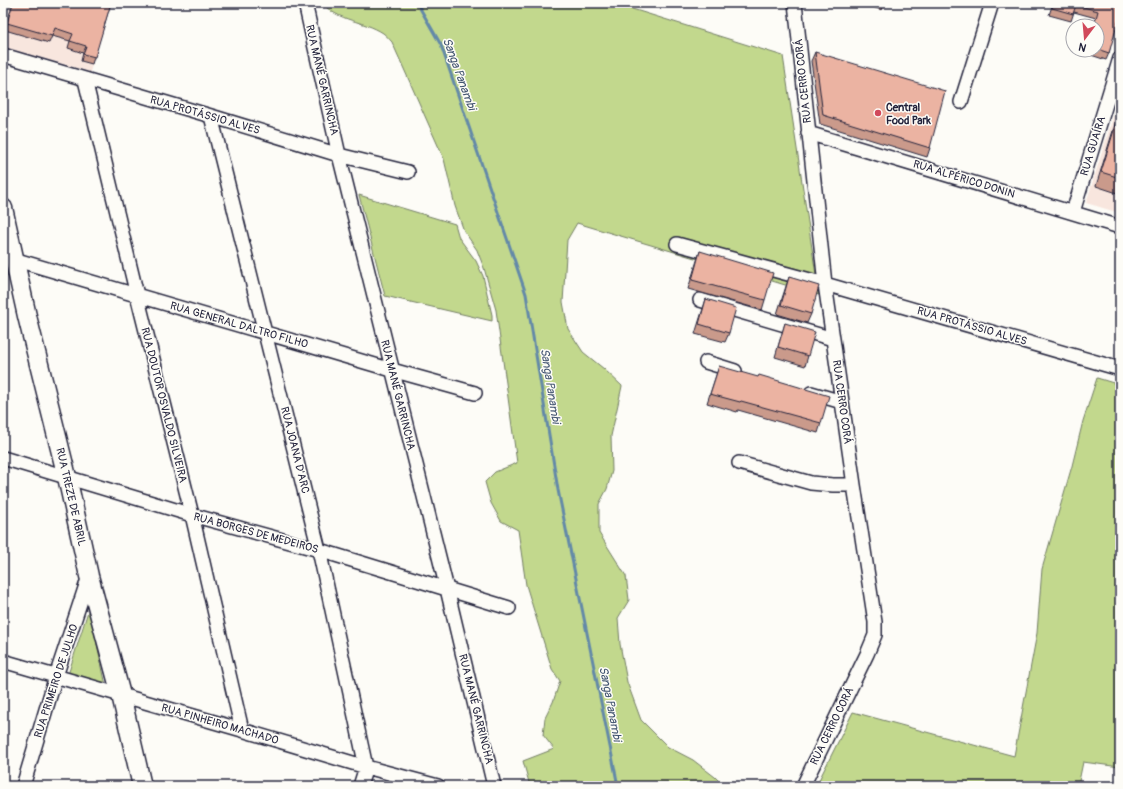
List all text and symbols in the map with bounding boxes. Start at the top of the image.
north arrow [1065,18,1105,58]
street label: RUA MANÉ GARRINCHA [303,24,341,136]
water label: Sanga Panambi [439,36,480,114]
street label: RUA CERRO CORÁ [792,38,814,124]
text: N [1076,40,1088,54]
street label: RUA PROTÁSSIO ALVES [149,93,261,137]
place label: Central Food Park [886,101,931,127]
marker: Central Food Park [873,108,883,118]
street label: RUA GUAÍRA [1078,115,1108,177]
street label: RUA ALPÉRICO DONIN [912,157,1016,201]
street label: RUA GENERAL DALTRO FILHO [169,299,309,351]
street label: RUA PROTÁSSIO ALVES [916,304,1028,348]
street label: RUA DOUTOR OSVALDO SILVEIRA [138,326,190,484]
street label: RUA MANÉ GARRINCHA [378,339,418,451]
water label: Sanga Panambi [537,347,564,426]
street label: RUA CERRO CORÁ [830,359,854,445]
street label: RUA JOANA D'ARC [278,405,312,495]
street label: RUA TREZE DE ABRIL [53,446,89,548]
street label: RUA BORGES DE MEDEIROS [192,510,320,556]
street label: RUA PRIMEIRO DE JULHO [31,622,81,740]
street label: RUA MANÉ GARRINCHA [456,653,496,765]
water label: Sanga Panambi [595,665,625,744]
street label: RUA CERRO CORÁ [808,685,856,767]
street label: RUA PINHEIRO MACHADO [160,701,280,747]

